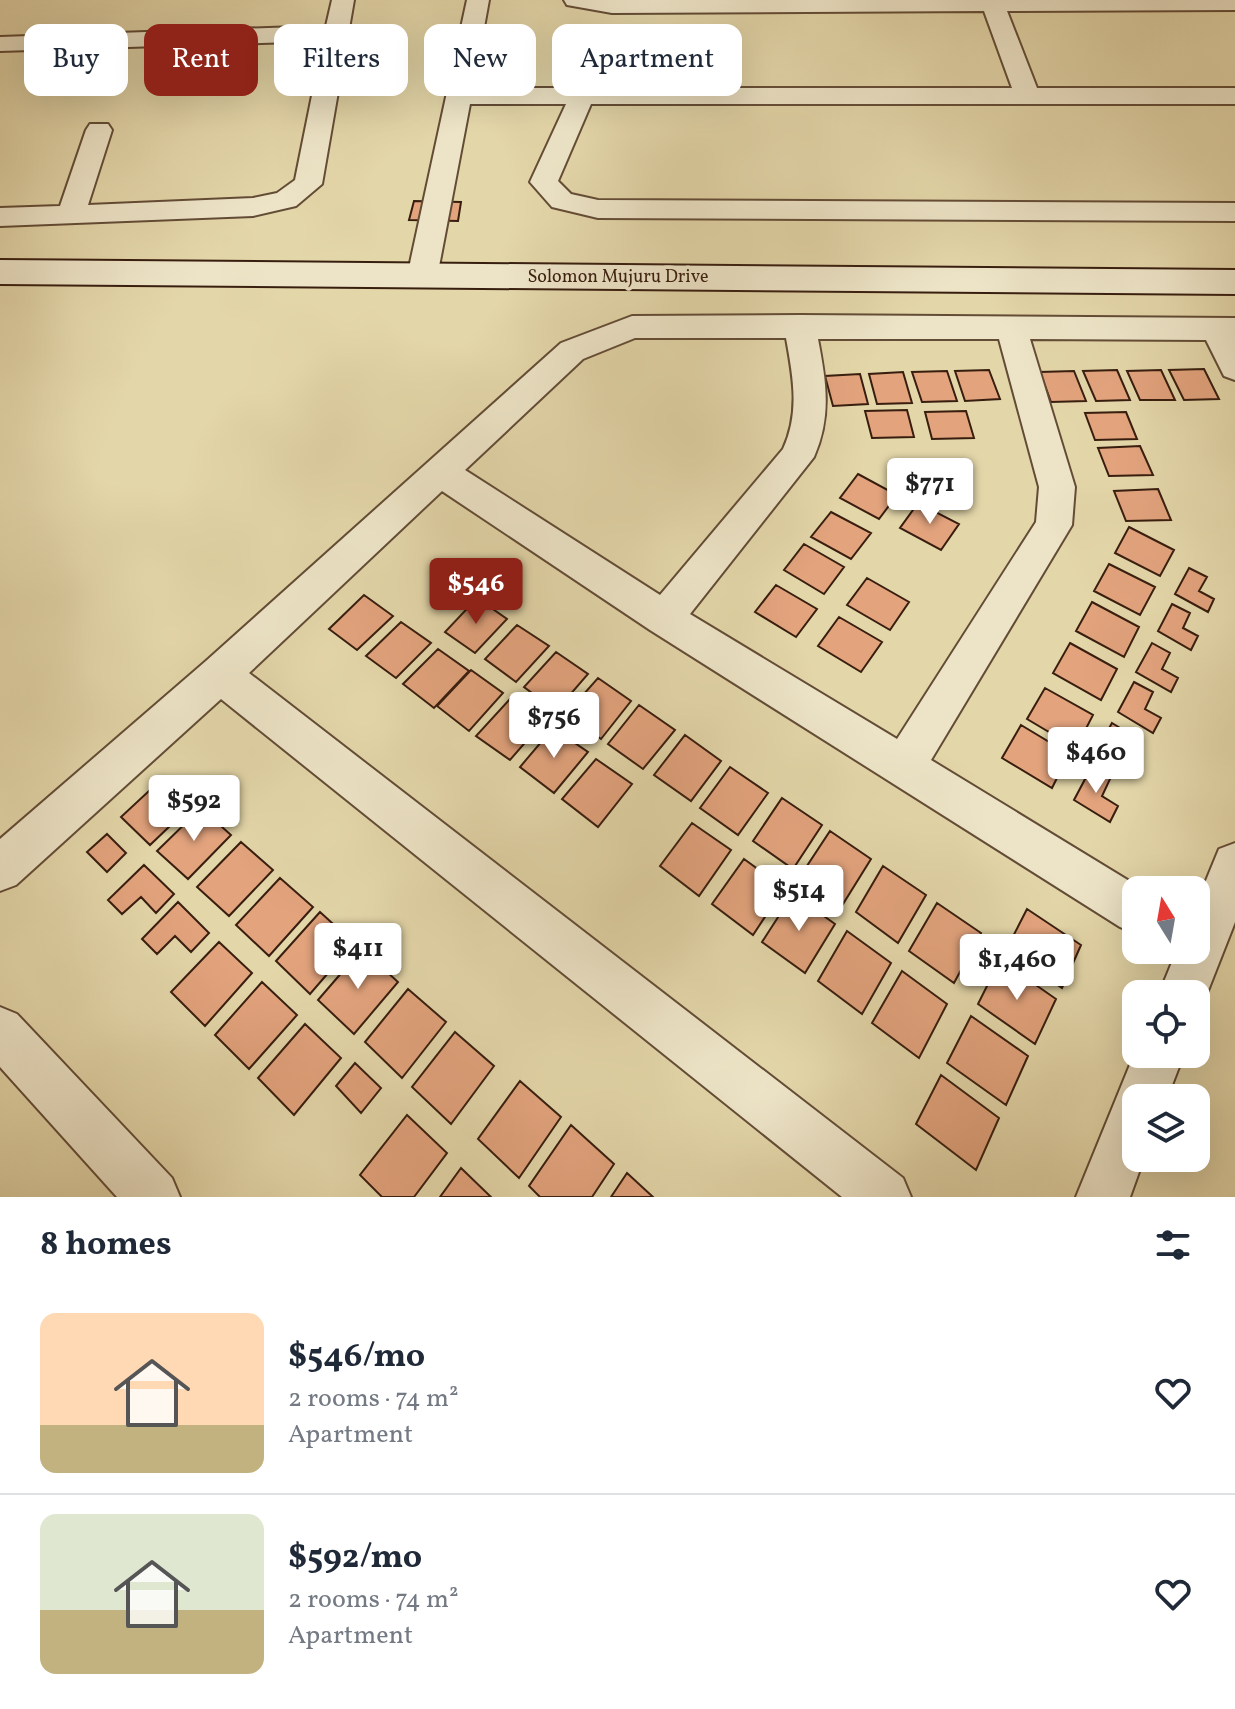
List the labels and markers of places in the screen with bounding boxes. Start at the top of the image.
pin: $771 [883,458,977,526]
pin: $546 [429,558,523,626]
pin: $756 [507,692,601,760]
pin: $460 [1049,727,1143,795]
pin: $592 [147,775,241,843]
pin: $514 [752,865,846,933]
pin: $411 [311,923,405,991]
pin: $1,460 [952,934,1082,1002]

